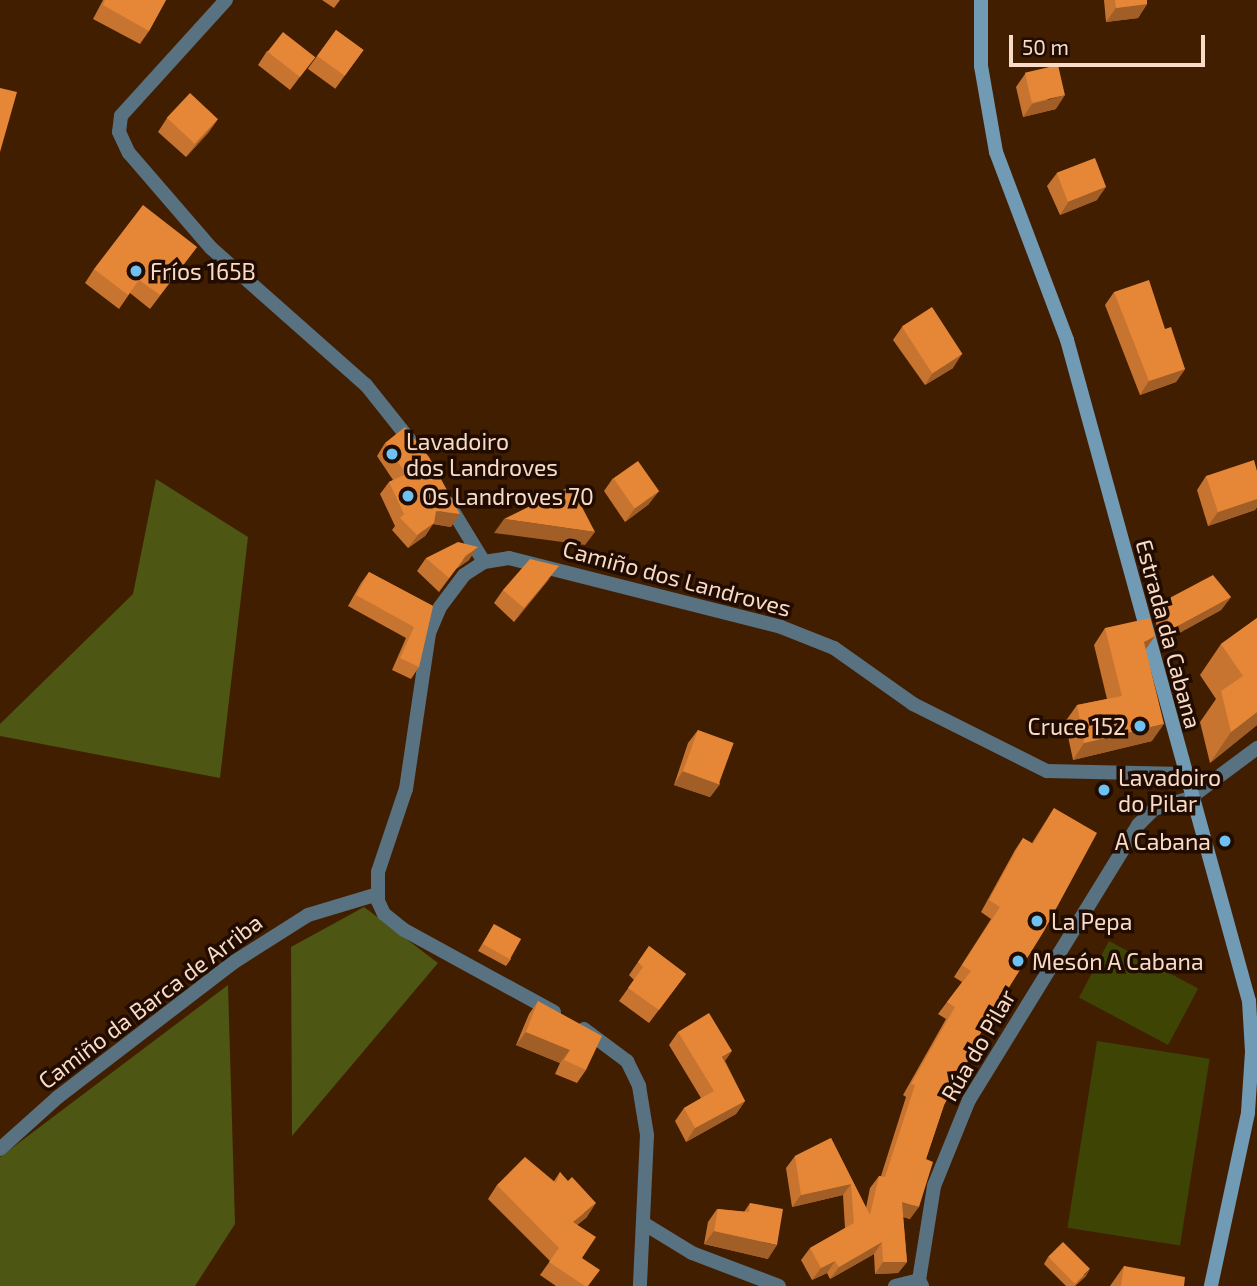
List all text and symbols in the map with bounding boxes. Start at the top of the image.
scale bar [1012,21,1208,65]
text: 50 m [1022,34,1069,59]
place label: Fríos 165B [150,257,256,285]
marker: Fríos 165B [128,263,144,279]
place label: Lavadoiro dos Landroves [406,427,558,481]
marker: Lavadoiro dos Landroves [384,446,400,462]
place label: Os Landroves 70 [422,482,594,510]
marker: Os Landroves 70 [400,488,416,504]
street label: Camiño dos Landroves [560,534,794,622]
street label: Estrada da Cabana [1130,536,1208,732]
place label: Cruce 152 [1028,712,1126,740]
marker: Cruce 152 [1132,718,1148,734]
place label: Lavadoiro do Pilar [1118,763,1221,817]
marker: Lavadoiro do Pilar [1096,782,1112,798]
place label: A Cabana [1114,827,1211,855]
marker: A Cabana [1217,833,1233,849]
place label: La Pepa [1051,907,1132,935]
street label: Camiño da Barca de Arriba [32,908,268,1094]
marker: La Pepa [1029,913,1045,929]
place label: Mesón A Cabana [1032,947,1205,975]
marker: Mesón A Cabana [1010,953,1026,969]
street label: Rúa do Pilar [935,984,1021,1106]

